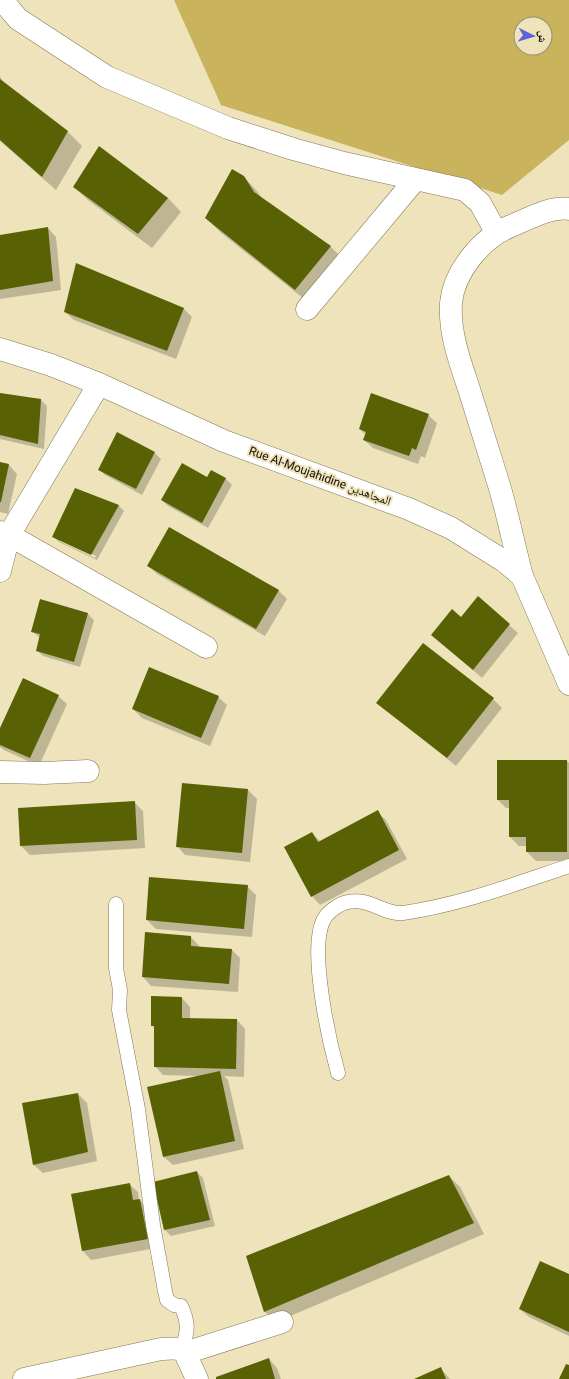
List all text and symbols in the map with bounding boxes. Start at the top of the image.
north arrow [513,16,553,56]
text: ش [534,30,549,44]
street label: Rue Al-Moujahidine المجاهدين [247,444,393,509]

